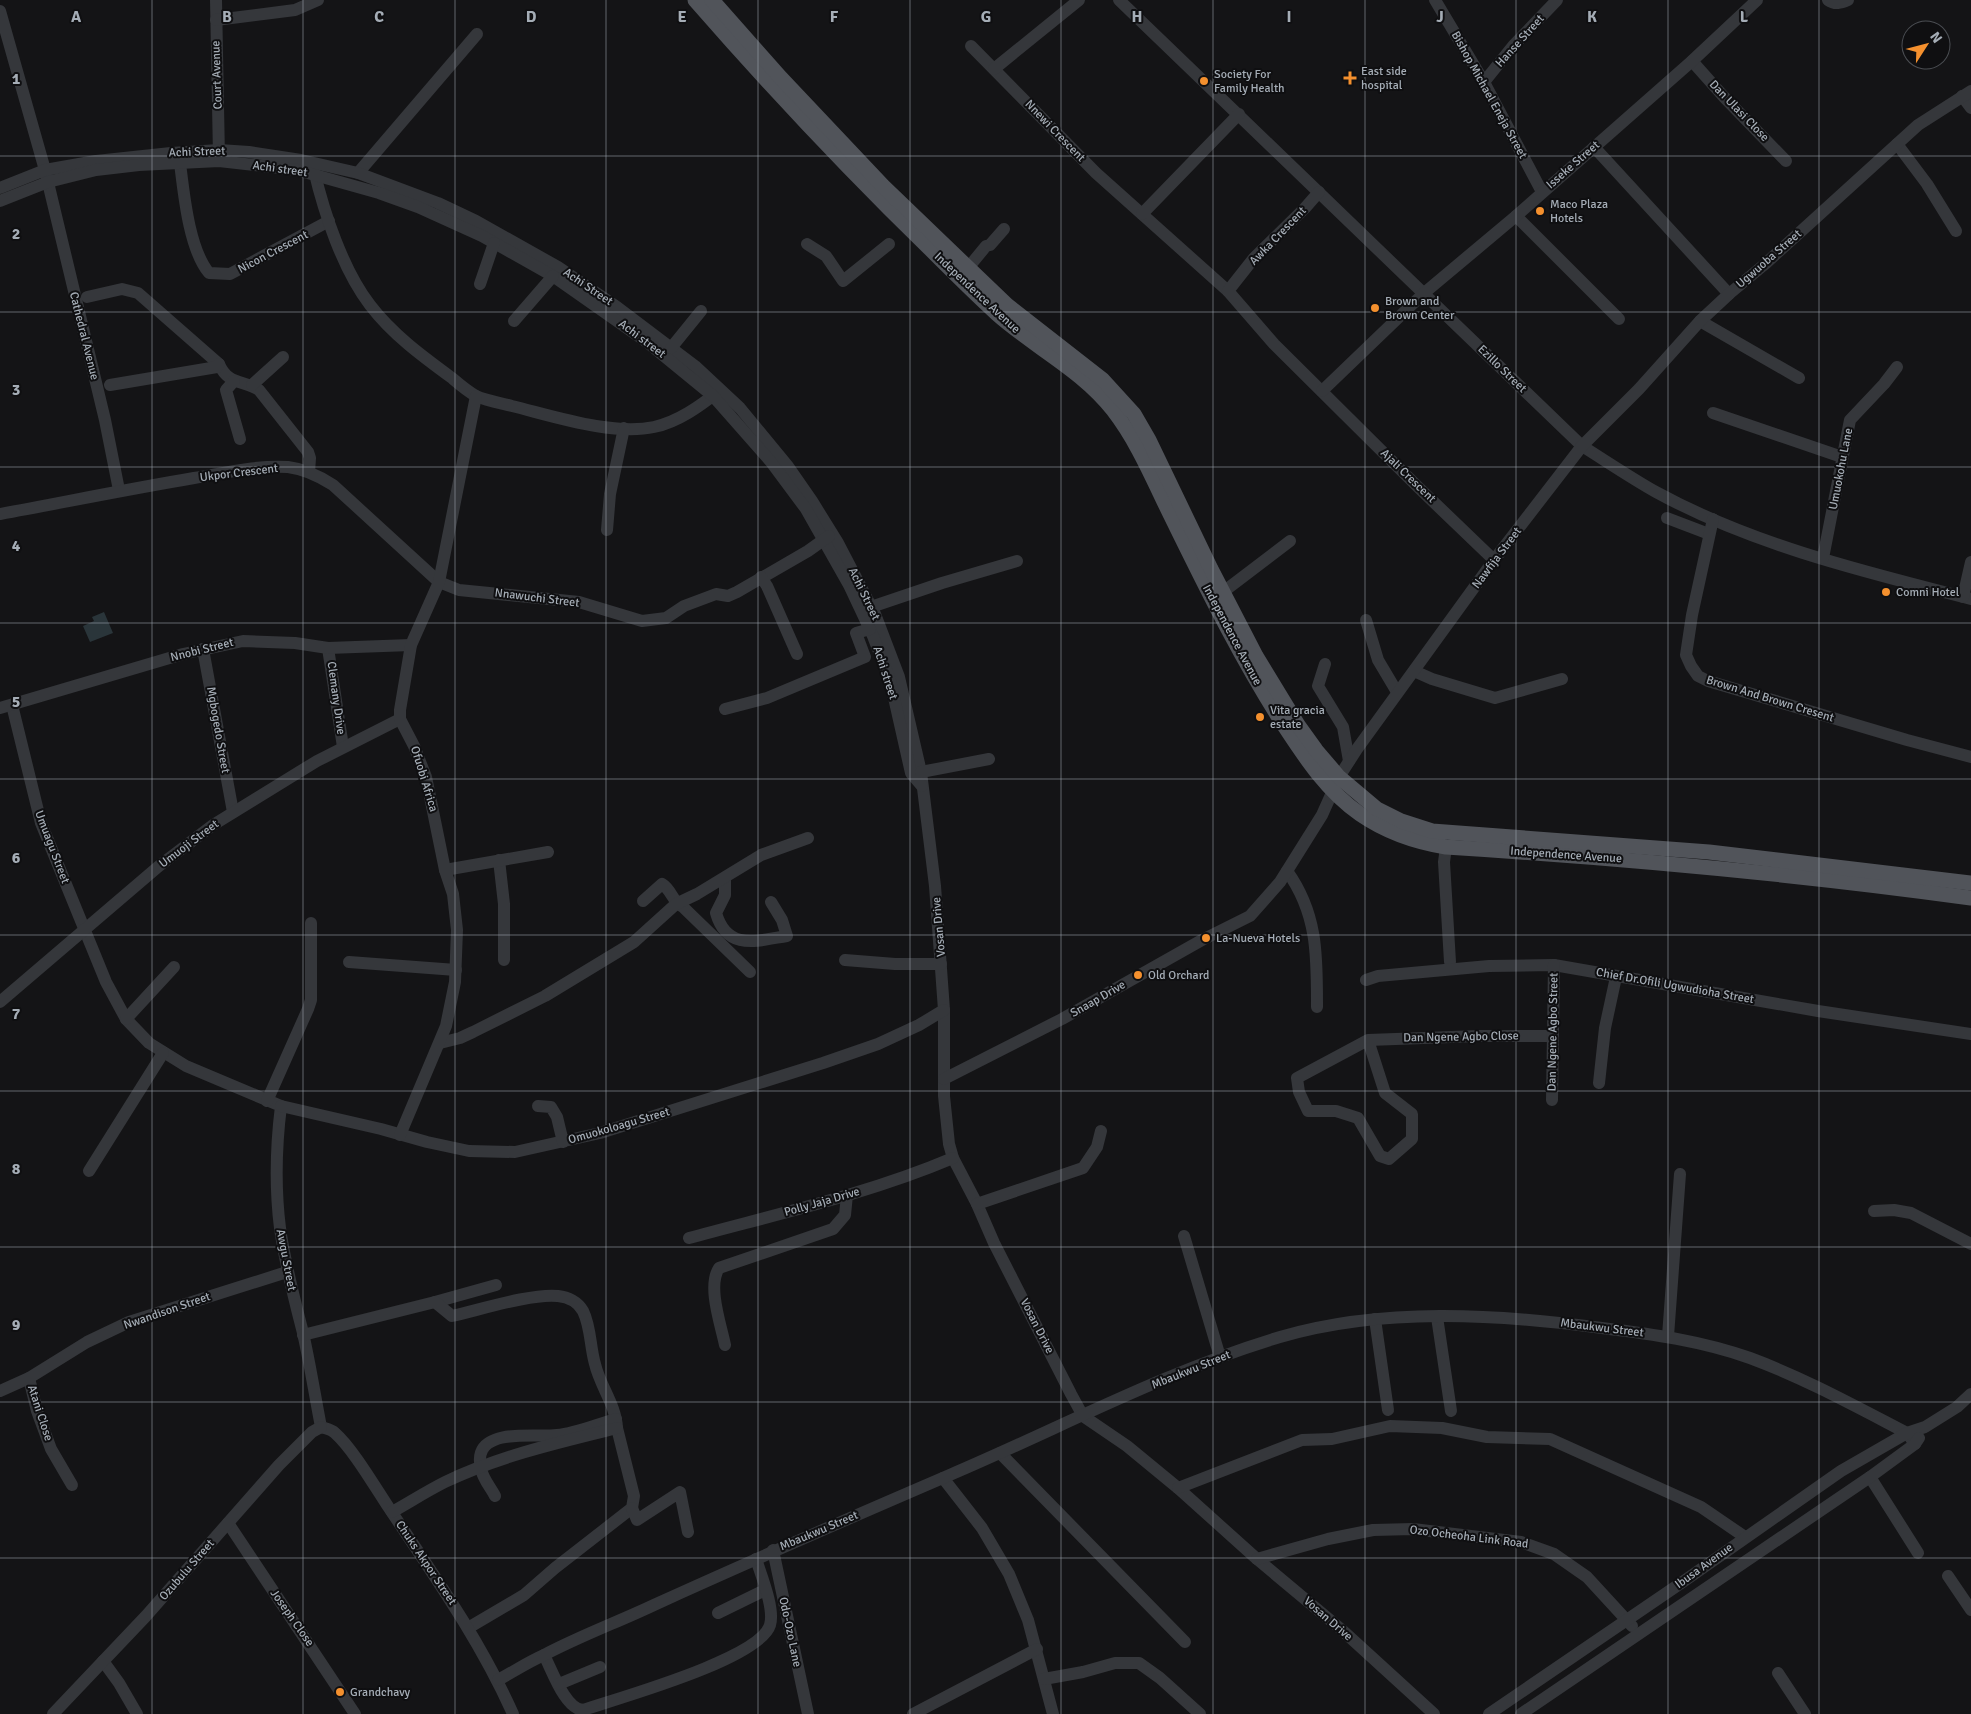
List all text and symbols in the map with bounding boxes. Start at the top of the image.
text: A [71,7,82,27]
text: B [222,7,232,27]
text: C [374,7,384,27]
text: D [526,7,537,27]
text: E [677,7,687,27]
text: F [830,7,839,27]
text: G [981,7,991,27]
text: H [1132,7,1142,27]
text: I [1286,7,1292,27]
text: J [1436,7,1444,27]
text: K [1587,7,1597,27]
text: L [1740,7,1749,27]
street label: Hanse Street [1492,11,1548,71]
north arrow [1901,20,1951,70]
street label: Bishop Michael Eneja Street [1448,29,1530,161]
text: N [1926,29,1946,47]
street label: Court Avenue [208,40,226,110]
place label: East side hospital [1361,64,1407,93]
place label: Society For Family Health [1214,67,1285,96]
text: 1 [12,69,21,89]
marker: East side hospital [1343,71,1357,85]
marker: Society For Family Health [1198,75,1210,87]
street label: Dan Ulasi Close [1706,77,1772,145]
street label: Nnewi Crescent [1022,97,1088,165]
street label: Isseke Street [1543,138,1603,192]
street label: Achi Street [168,144,226,160]
street label: Achi street [252,158,308,180]
place label: Maco Plaza Hotels [1550,197,1608,226]
street label: Awka Crescent [1246,204,1310,268]
marker: Maco Plaza Hotels [1534,205,1546,217]
text: 2 [12,224,20,244]
street label: Ugwuoba Street [1733,226,1805,292]
street label: Nicon Crescent [235,227,311,277]
street label: Independence Avenue [931,249,1023,337]
street label: Achi Street [560,265,616,309]
street label: Cathedral Avenue [66,290,102,382]
place label: Brown and Brown Center [1385,294,1455,323]
marker: Brown and Brown Center [1369,302,1381,314]
street label: Achi street [615,316,669,362]
street label: Ezillo Street [1474,342,1530,396]
text: 3 [12,380,20,400]
street label: Umuokohu Lane [1826,427,1856,511]
street label: Ajali Crescent [1377,446,1439,506]
street label: Ukpor Crescent [199,461,279,485]
street label: Nawfija Street [1469,524,1525,592]
text: 4 [12,536,21,556]
street label: Achi Street [845,565,883,623]
street label: Independence Avenue [1199,582,1265,688]
street label: Nnawuchi Street [494,585,580,611]
place label: Comni Hotel [1896,585,1960,600]
marker: Comni Hotel [1880,586,1892,598]
street label: Nnobi Street [169,635,235,665]
street label: Achi street [869,644,901,702]
street label: Clemany Drive [323,660,349,736]
street label: Brown And Brown Cresent [1704,672,1836,726]
street label: Mgbogedo Street [203,686,233,774]
text: 5 [12,692,20,712]
place label: Vita gracia estate [1270,703,1325,732]
marker: Vita gracia estate [1254,711,1266,723]
street label: Ofuobi Africa [407,744,441,814]
street label: Umuagu Street [31,808,73,886]
street label: Umuoji Street [156,817,222,871]
street label: Independence Avenue [1510,844,1622,866]
text: 6 [12,848,21,868]
street label: Vosan Drive [929,897,949,957]
place label: La-Nueva Hotels [1216,931,1300,946]
marker: La-Nueva Hotels [1200,932,1212,944]
street label: Chief Dr.Ofili Ugwudioha Street [1595,965,1755,1007]
place label: Old Orchard [1148,968,1209,983]
marker: Old Orchard [1132,969,1144,981]
street label: Dan Ngene Agbo Street [1544,973,1562,1091]
street label: Snaap Drive [1068,977,1128,1021]
text: 7 [12,1004,21,1024]
street label: Dan Ngene Agbo Close [1403,1028,1519,1046]
street label: Omuokoloagu Street [567,1104,671,1148]
text: 8 [12,1159,21,1179]
street label: Polly Jaja Drive [783,1184,861,1220]
street label: Awgu Street [273,1228,299,1292]
street label: Nwandison Street [122,1289,212,1333]
street label: Vosan Drive [1017,1296,1057,1356]
text: 9 [12,1315,21,1335]
street label: Mbaukwu Street [1559,1315,1645,1341]
street label: Mbaukwu Street [1149,1347,1233,1393]
street label: Atani Close [24,1383,56,1443]
street label: Mbaukwu Street [777,1508,861,1554]
street label: Chuks Akpor Street [392,1518,460,1608]
street label: Ozo Ocheoha Link Road [1409,1522,1529,1552]
street label: Ozubulu Street [156,1536,218,1604]
street label: Ibusa Avenue [1672,1540,1736,1592]
street label: Joseph Close [267,1586,317,1650]
street label: Vosan Drive [1300,1594,1356,1644]
street label: Odo-Ozo Lane [775,1596,805,1668]
place label: Grandchavy [350,1685,411,1700]
marker: Grandchavy [334,1686,346,1698]

